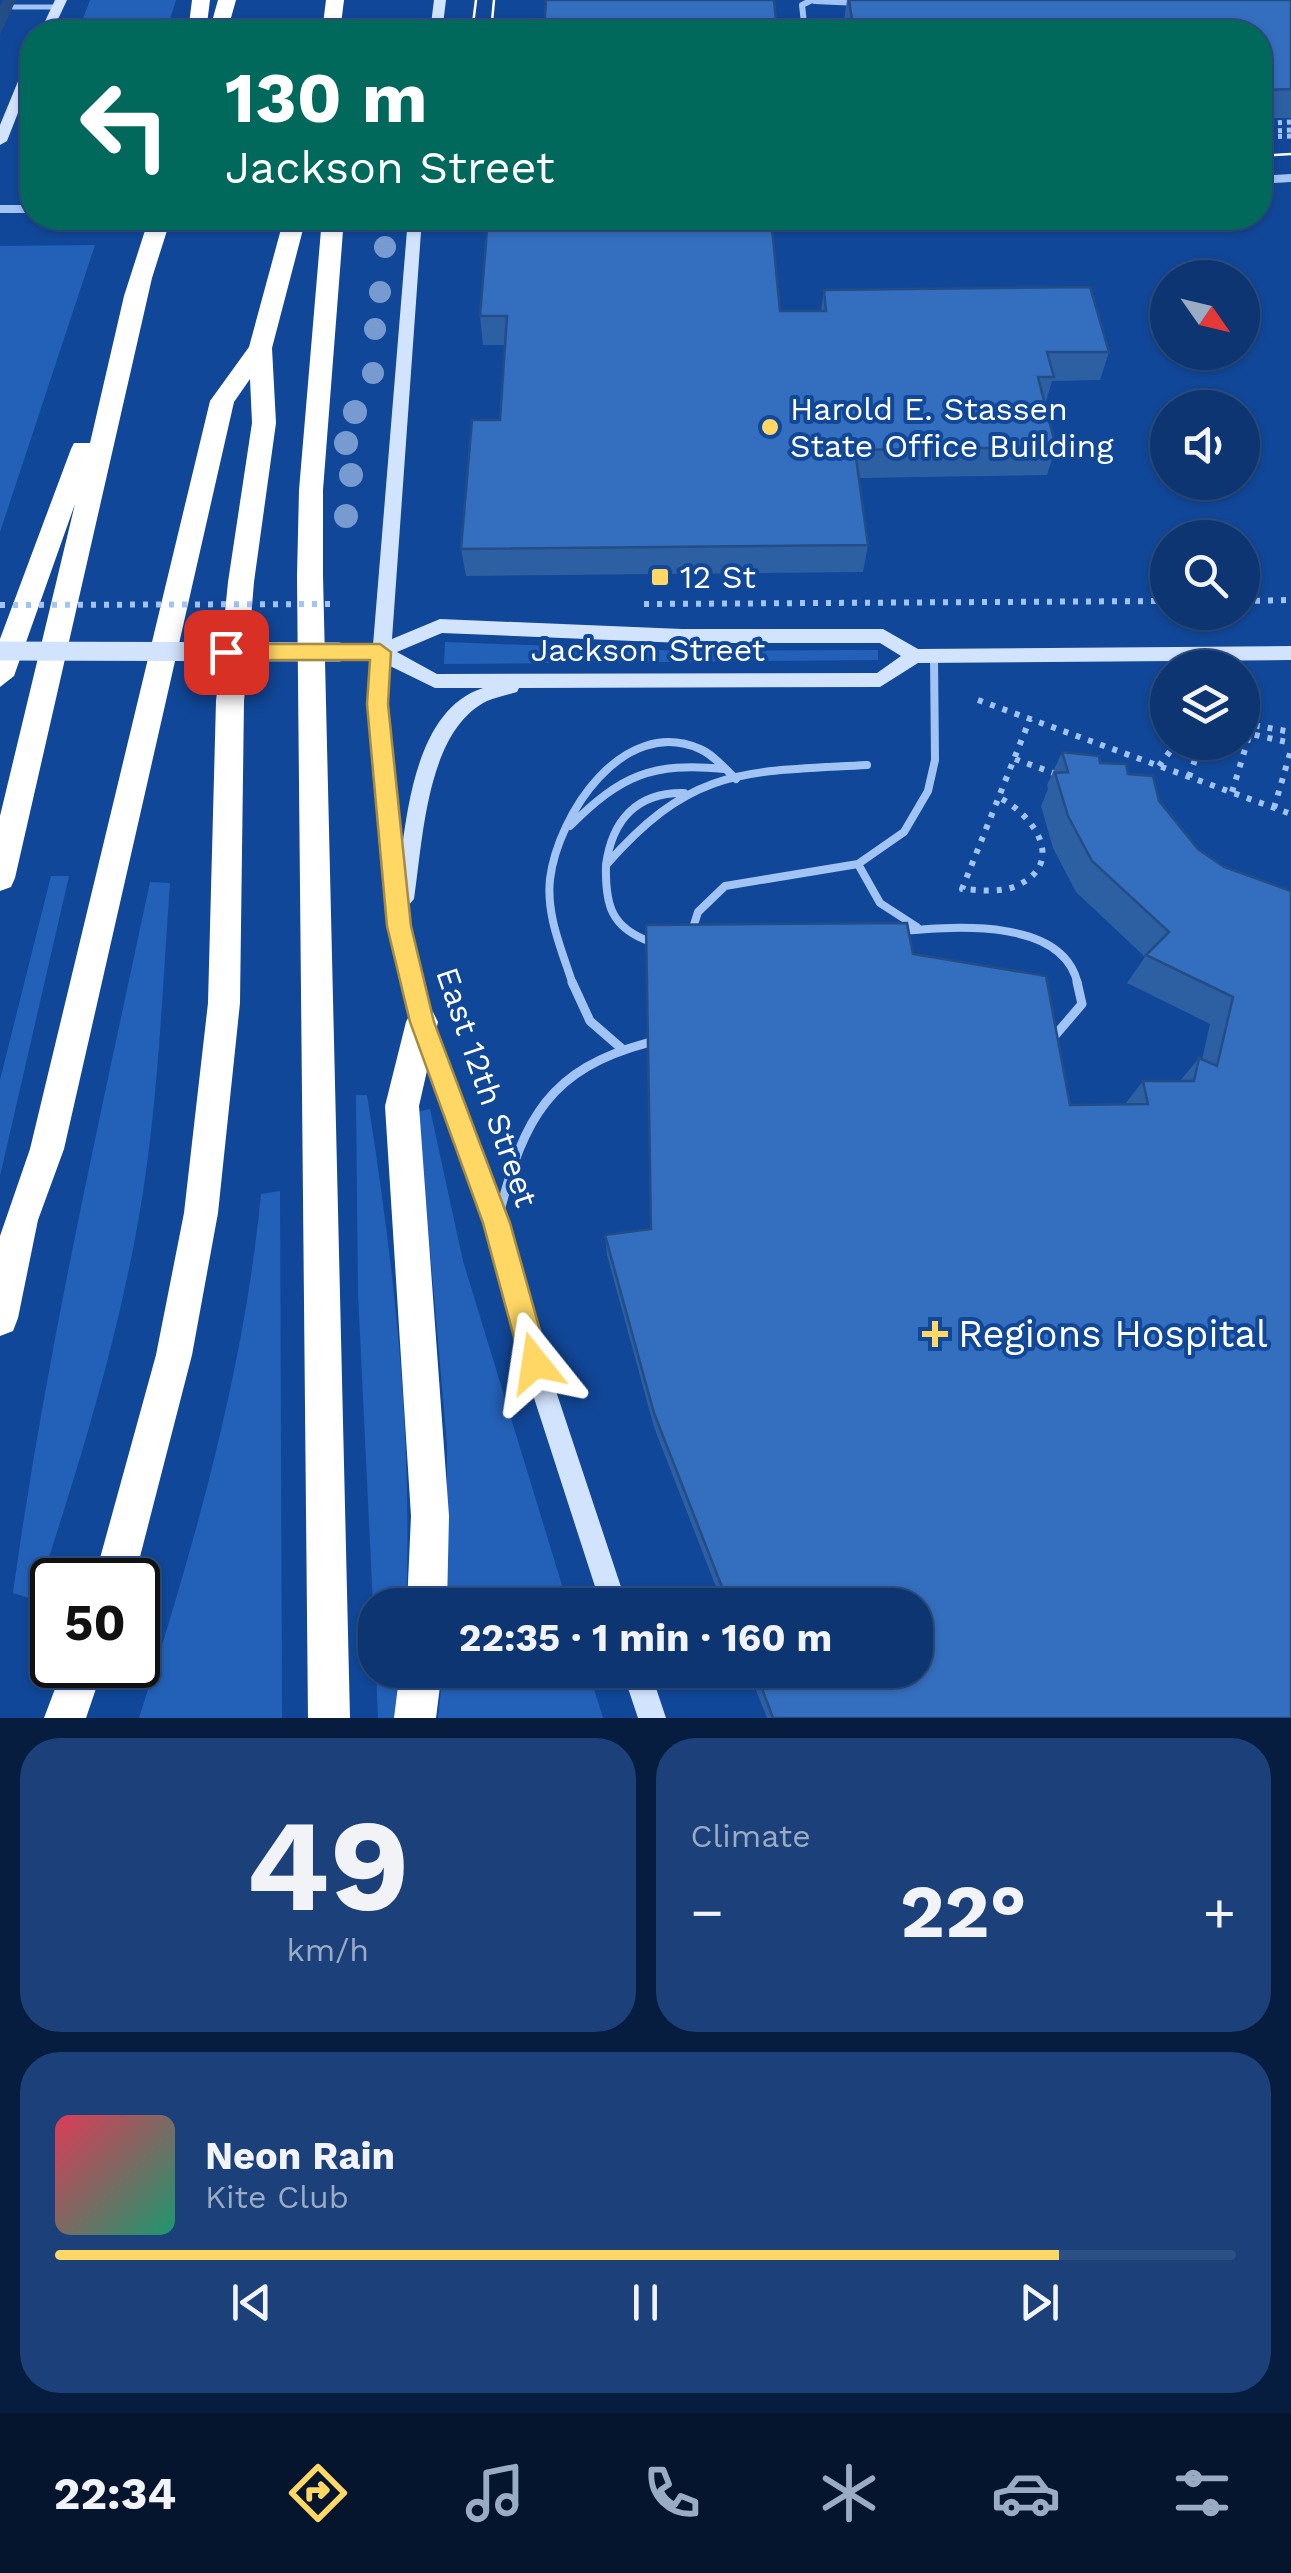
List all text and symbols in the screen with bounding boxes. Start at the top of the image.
text: 130 m [225,57,428,139]
icon: left [60,60,190,190]
text: Jackson Street [225,141,555,194]
north arrow [1150,260,1260,370]
map controls [1150,260,1260,760]
place label: Harold E. Stassen State Office Building [790,390,1114,465]
button: sound [1150,390,1260,500]
marker: Harold E. Stassen State Office Building [759,416,781,438]
button: search [1150,520,1260,630]
place label: 12 St [680,558,756,596]
marker: 12 St [649,566,671,588]
pin [184,610,269,695]
icon: arrive [199,625,254,680]
street label: Jackson Street [531,631,765,669]
button: layers [1150,650,1260,760]
street label: East 12th Street [428,962,546,1212]
position arrow [483,1311,587,1415]
place label: Regions Hospital [958,1312,1268,1356]
marker: Regions Hospital [922,1321,948,1347]
speed limit sign: 50 [30,1558,160,1688]
text: 22:35 · 1 min · 160 m [459,1616,832,1660]
text: 49 [246,1789,410,1942]
text: Climate [691,1817,811,1855]
text: 22° [900,1867,1027,1955]
text: − [691,1880,724,1944]
text: + [1203,1880,1236,1944]
text: km/h [287,1931,369,1969]
text: Neon Rain [205,2134,395,2178]
text: Kite Club [205,2178,349,2216]
icon: previous [224,2275,279,2330]
icon: pause [618,2275,673,2330]
icon: next [1012,2275,1067,2330]
icon: directions [283,2458,353,2528]
icon: music [460,2458,530,2528]
icon: phone [637,2458,707,2528]
icon: climate [814,2458,884,2528]
icon: car [991,2458,1061,2528]
icon: filters [1167,2458,1237,2528]
text: 22:34 [53,2467,176,2520]

